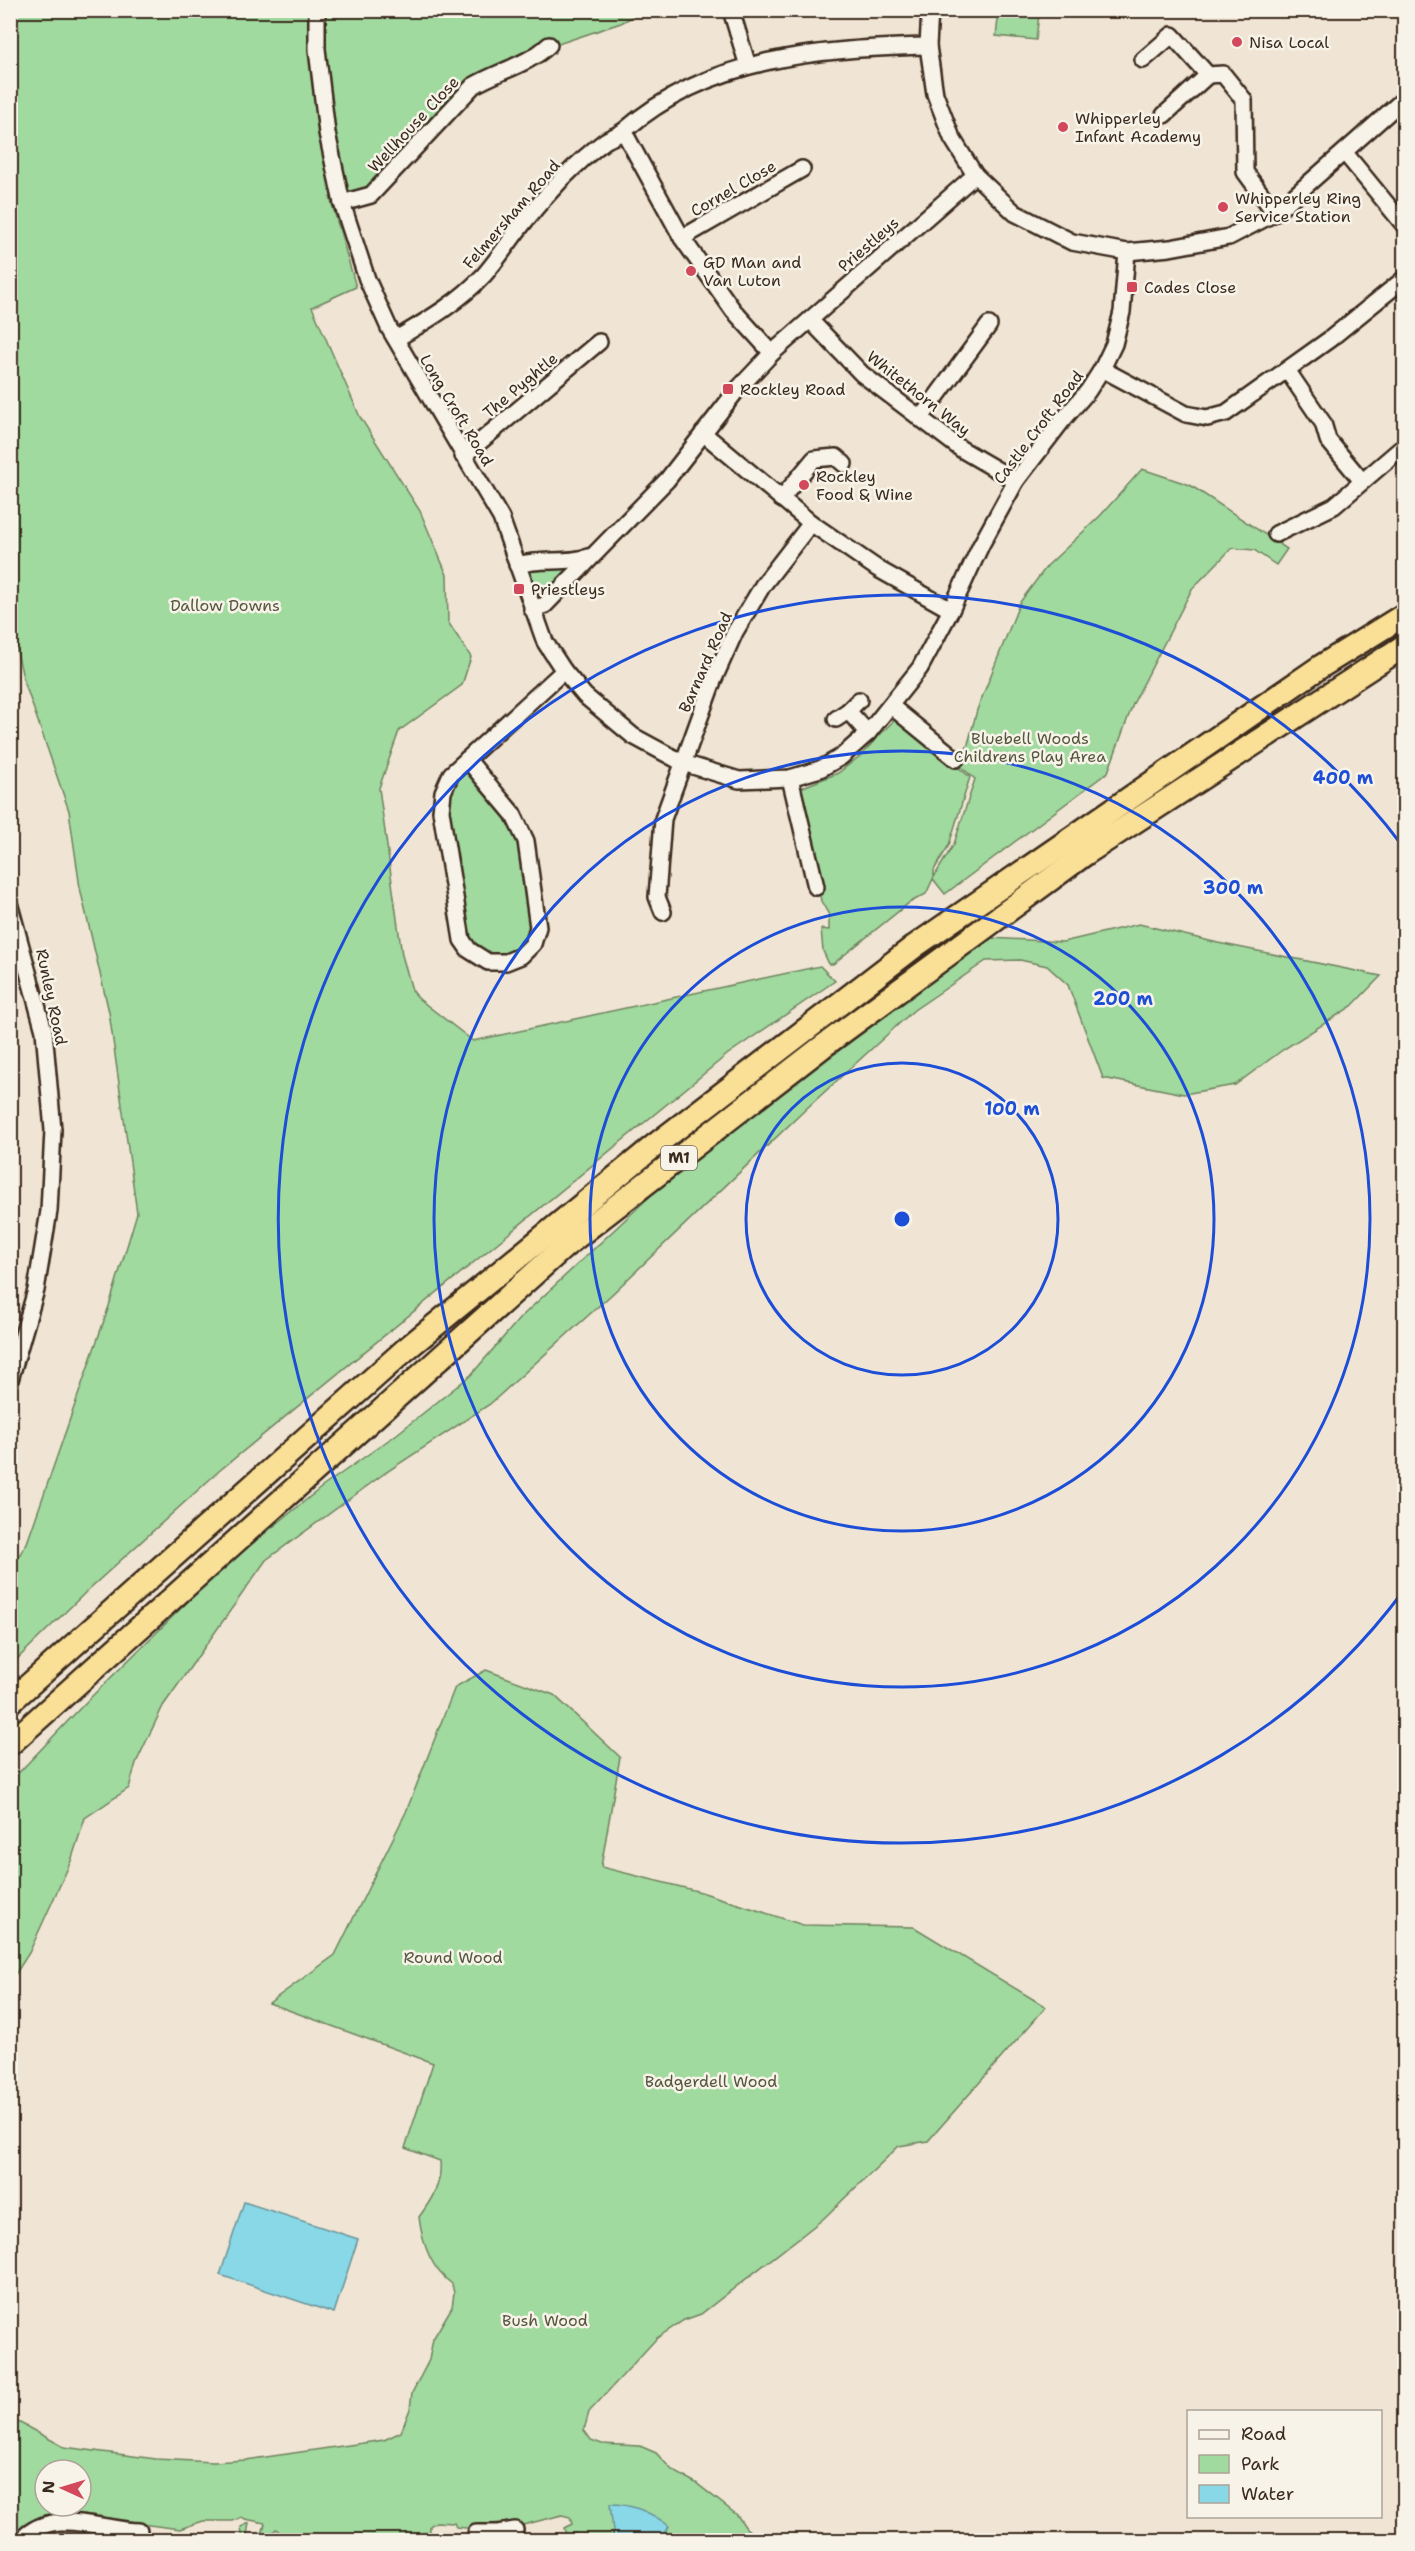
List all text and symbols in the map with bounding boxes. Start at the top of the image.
place label: Nisa Local [1249,32,1329,53]
marker: Nisa Local [1230,35,1244,49]
street label: Wellhouse Close [363,72,463,177]
place label: Whipperley Infant Academy [1075,108,1201,147]
marker: Whipperley Infant Academy [1056,120,1070,134]
street label: Felmersham Road [458,155,565,273]
street label: Cornel Close [687,155,780,221]
place label: Whipperley Ring Service Station [1235,188,1361,227]
marker: Whipperley Ring Service Station [1216,200,1230,214]
street label: Priestleys [833,212,903,277]
place label: GD Man and Van Luton [703,252,801,291]
marker: GD Man and Van Luton [684,264,698,278]
place label: Cades Close [1144,277,1236,298]
marker: Cades Close [1125,280,1139,294]
street label: Whitethorn Way [862,346,975,441]
street label: The Pyghtle [478,348,562,423]
street label: Long Croft Road [415,350,498,470]
street label: Castle Croft Road [989,366,1088,488]
place label: Rockley Road [740,379,845,400]
marker: Rockley Road [721,382,735,396]
place label: Rockley Food & Wine [816,466,913,505]
marker: Rockley Food & Wine [797,478,811,492]
place label: Priestleys [531,579,605,600]
marker: Priestleys [512,582,526,596]
park label: Dallow Downs [170,595,280,616]
street label: Barnard Road [674,609,737,716]
park label: Bluebell Woods Childrens Play Area [954,728,1106,767]
text: 400 m [1313,766,1374,790]
text: 300 m [1203,876,1264,900]
street label: Runley Road [31,947,72,1047]
text: 200 m [1093,987,1154,1011]
text: 100 m [984,1097,1040,1121]
road number: M1 [661,1146,697,1170]
centre of rings [892,1209,912,1229]
park label: Round Wood [403,1947,503,1968]
park label: Badgerdell Wood [645,2071,777,2092]
park label: Bush Wood [502,2310,588,2331]
legend [1187,2410,1382,2518]
text: Road [1241,2422,1286,2446]
text: Park [1241,2452,1280,2476]
north arrow [33,2458,93,2518]
text: N [38,2480,59,2494]
text: Water [1241,2482,1294,2506]

